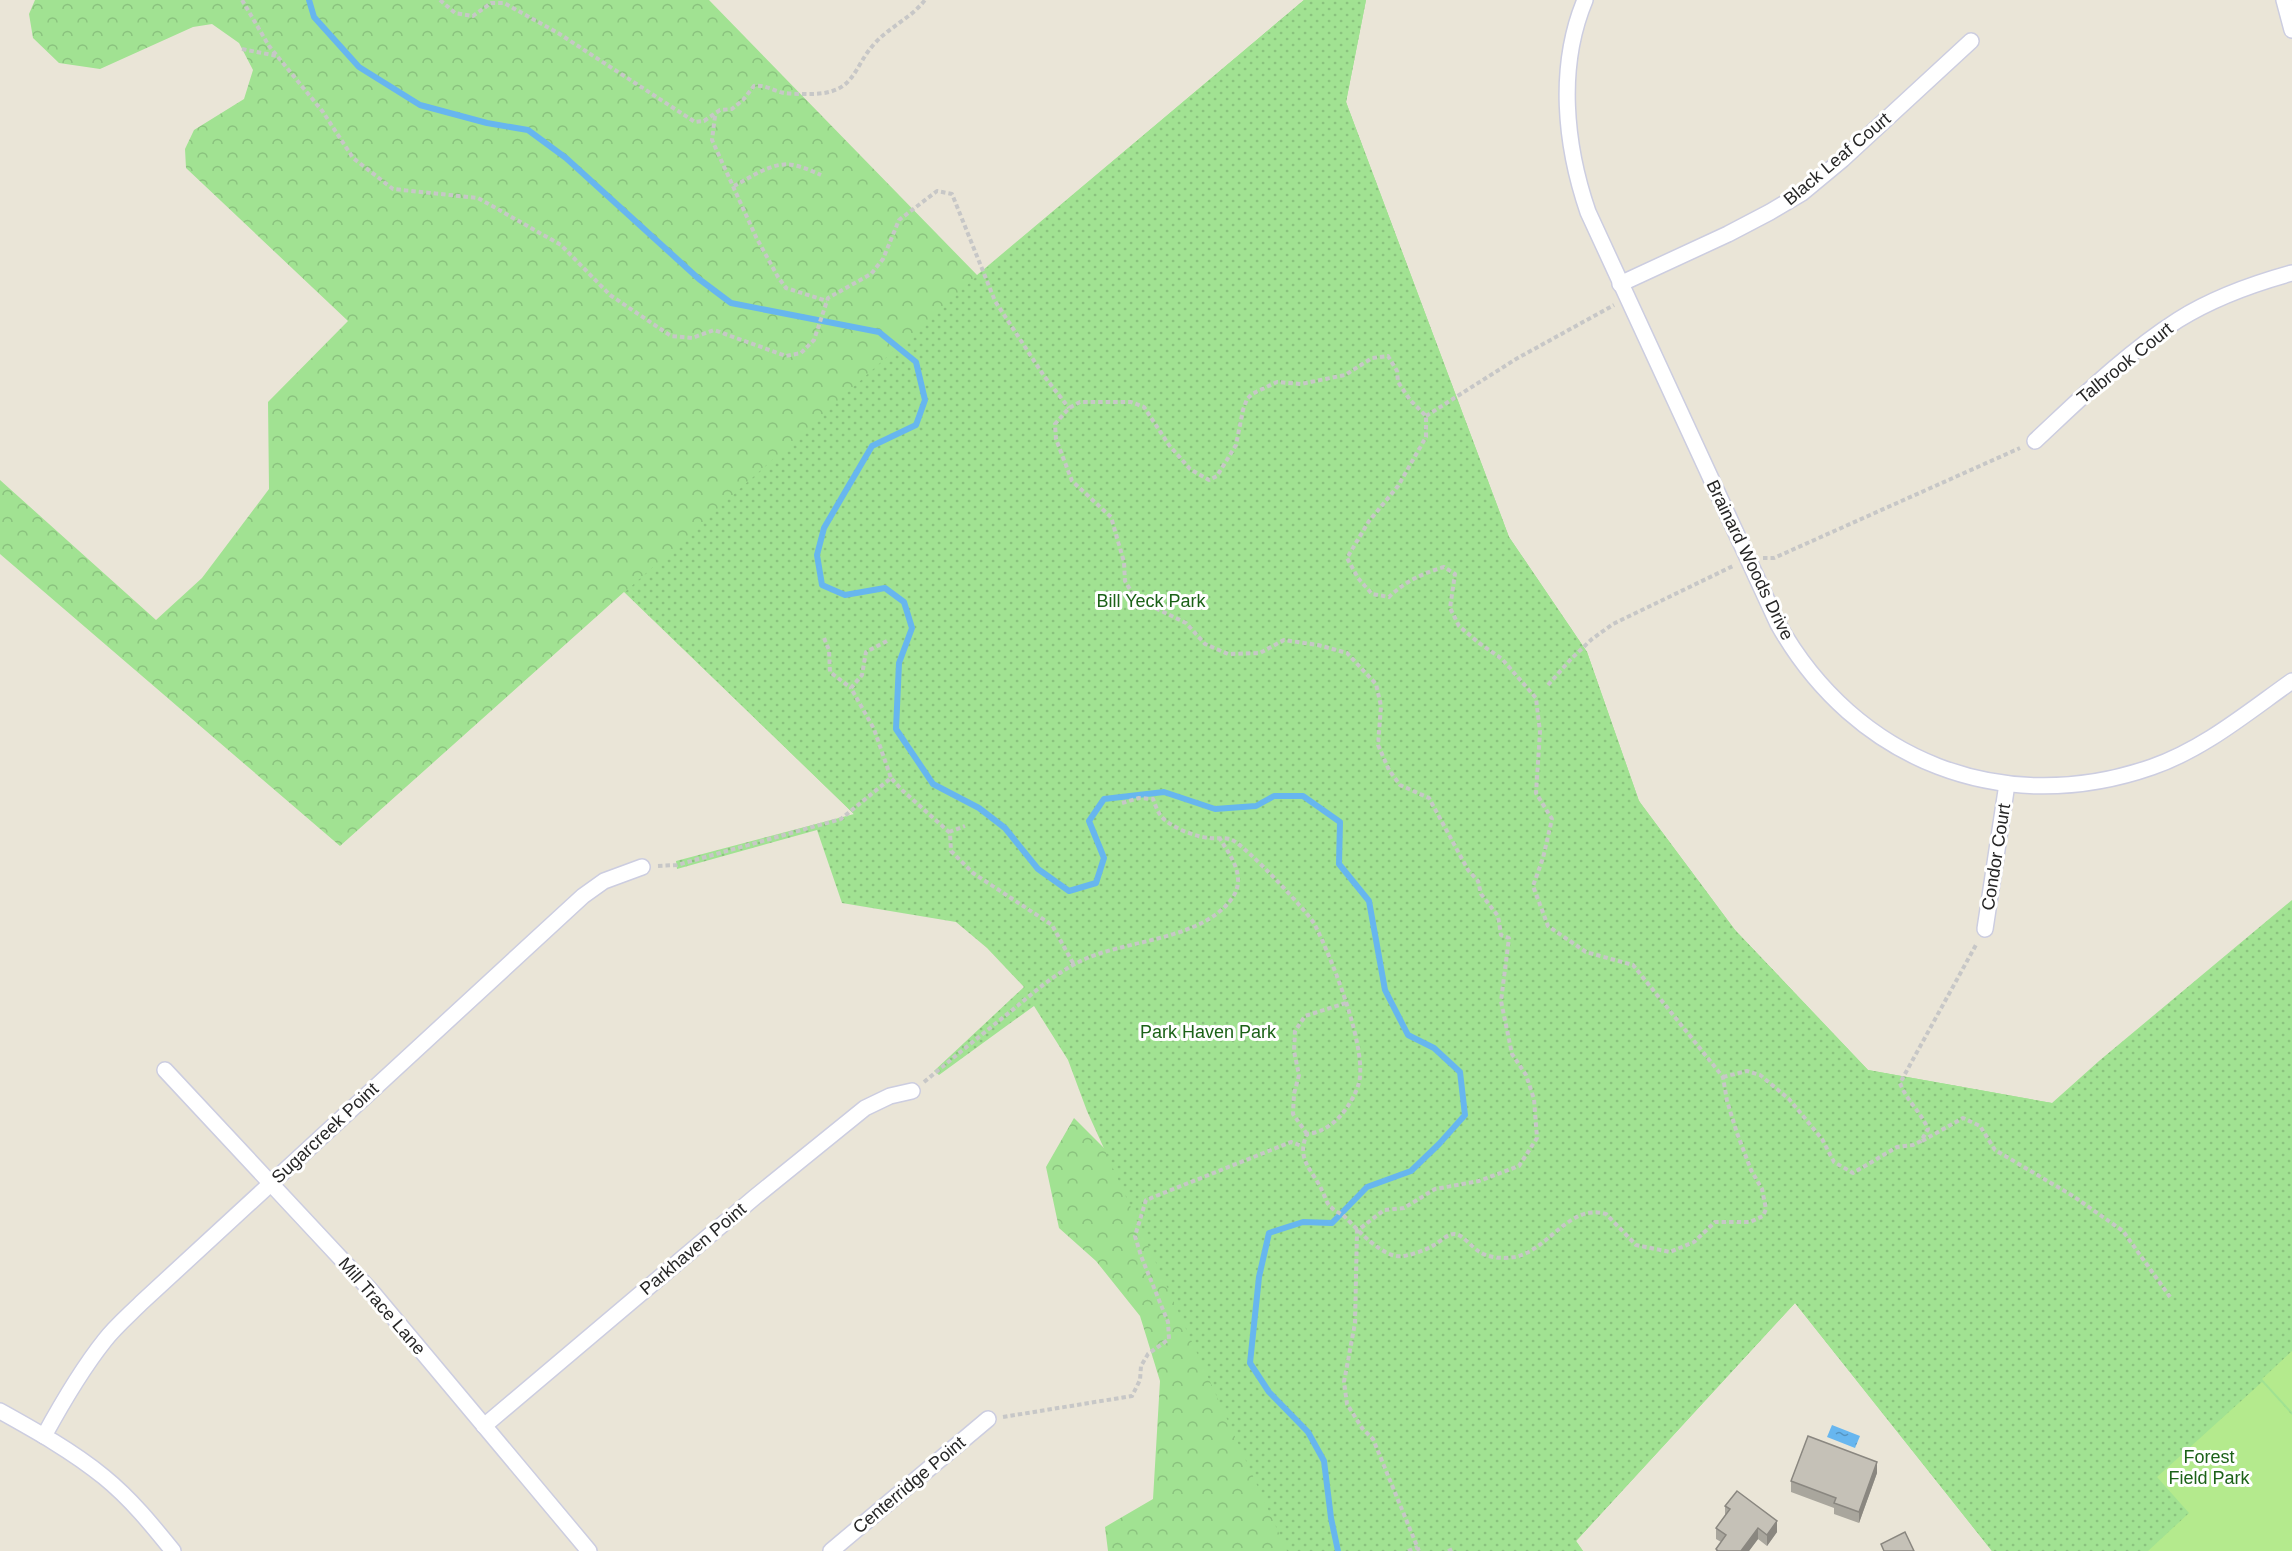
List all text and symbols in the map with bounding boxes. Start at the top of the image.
street label: Black Leaf Court [1780,109,1894,209]
street label: Talbrook Court [2073,318,2177,408]
street label: Brainard Woods Drive [1702,477,1798,643]
park label: Bill Yeck Park [1096,591,1207,611]
street label: Condor Court [1978,802,2014,912]
park label: Park Haven Park [1140,1022,1277,1042]
street label: Sugarcreek Point [268,1079,382,1187]
street label: Parkhaven Point [636,1199,750,1299]
street label: Mill Trace Lane [334,1253,430,1359]
street label: Centerridge Point [849,1432,969,1538]
park label: Forest Field Park [2168,1447,2251,1488]

